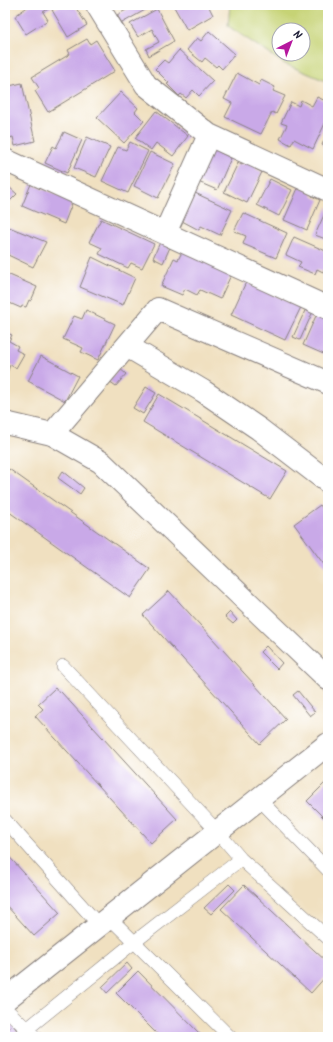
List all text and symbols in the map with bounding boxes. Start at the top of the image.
north arrow [271,22,311,62]
text: N [288,26,306,44]

